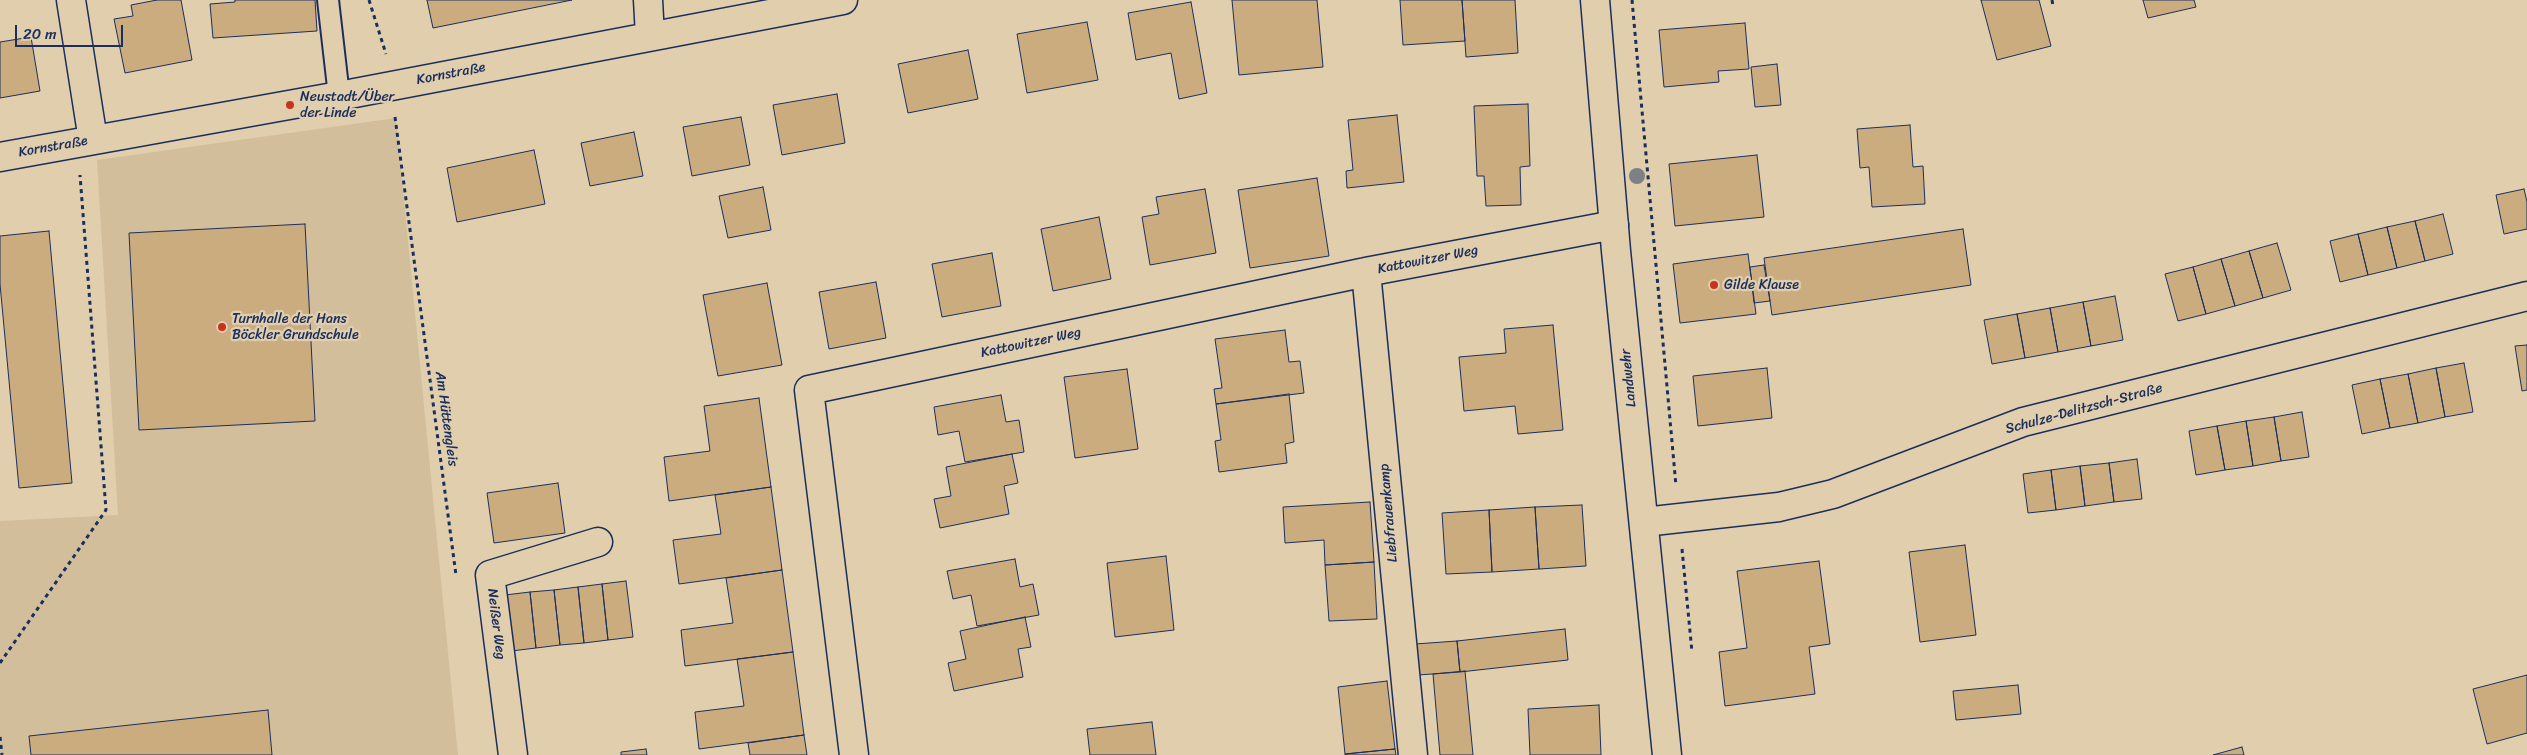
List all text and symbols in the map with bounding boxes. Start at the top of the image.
scale bar [18,15,125,47]
text: 20 m [23,21,57,47]
street label: Kornstraße [415,59,487,89]
place label: Neustadt/Über der Linde [300,89,394,121]
marker: Neustadt/Über der Linde [284,99,296,111]
street label: Kornstraße [17,133,89,161]
street label: Kattowitzer Weg [1376,242,1480,278]
place label: Gilde Klause [1724,277,1799,293]
marker: Gilde Klause [1708,279,1720,291]
place label: Turnhalle der Hans Böckler Grundschule [232,311,359,344]
marker: Turnhalle der Hans Böckler Grundschule [216,321,228,333]
street label: Kattowitzer Weg [979,324,1083,362]
street label: Landwehr [1618,348,1640,408]
street label: Am Hüttengleis [431,370,461,468]
street label: Schulze-Delitzsch-Straße [2004,380,2164,438]
street label: Liebfrauenkamp [1376,463,1402,563]
street label: Neißer Weg [483,587,509,661]

